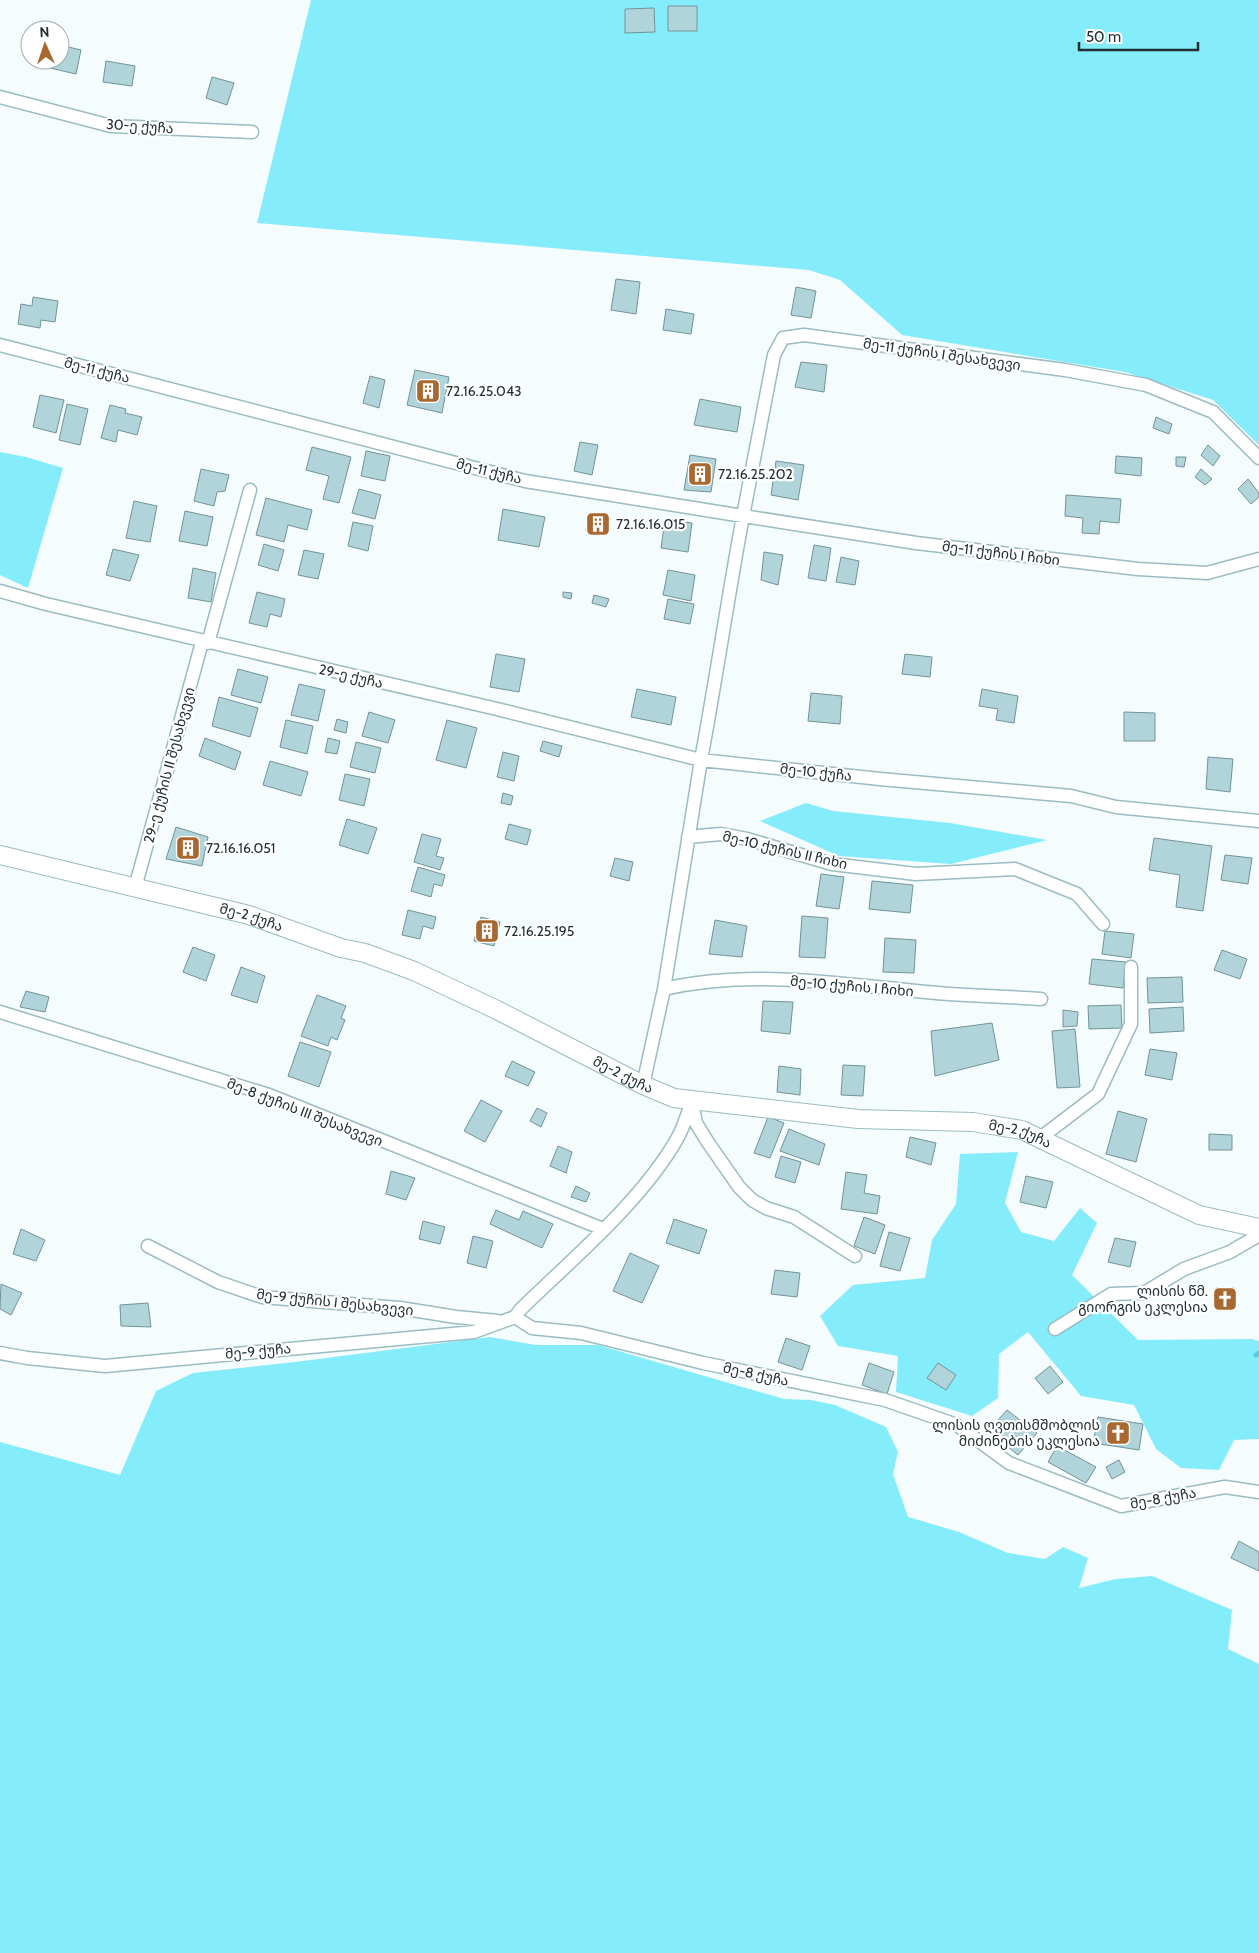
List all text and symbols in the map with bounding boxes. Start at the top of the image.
north arrow [20,20,70,70]
scale bar [1079,20,1198,52]
text: N [39,23,50,41]
text: 50 m [1086,28,1121,46]
street label: 30-ე ქუჩა [106,115,174,137]
street label: მე-11 ქუჩის I შესახვევი [862,334,1022,374]
street label: მე-11 ქუჩა [62,353,132,387]
building icon: 72.16.25.043 [415,378,441,404]
place label: 72.16.25.043 [446,382,522,400]
street label: მე-11 ქუჩა [454,454,524,488]
building icon: 72.16.25.202 [687,461,713,487]
place label: 72.16.25.202 [718,465,793,483]
building icon: 72.16.16.015 [585,511,611,537]
place label: 72.16.16.015 [616,515,685,533]
street label: მე-11 ქუჩის I ჩიხი [941,537,1061,569]
street label: 29-ე ქუჩა [317,660,385,692]
street label: 29-ე ქუჩის II შესახვევი [140,685,198,845]
street label: მე-10 ქუჩა [779,759,853,785]
street label: მე-10 ქუჩის II ჩიხი [721,827,849,873]
building icon: 72.16.16.051 [175,835,201,861]
place label: 72.16.16.051 [206,839,275,857]
street label: მე-2 ქუჩა [218,899,286,935]
building icon: 72.16.25.195 [474,918,500,944]
place label: 72.16.25.195 [504,922,574,940]
street label: მე-10 ქუჩის I ჩიხი [789,972,915,1000]
street label: მე-2 ქუჩა [590,1052,656,1097]
street label: მე-8 ქუჩის III შესახვევი [224,1074,386,1150]
street label: მე-2 ქუჩა [987,1116,1055,1152]
place label: ლისის წმ. გიორგის ეკლესია [1078,1282,1208,1316]
street label: მე-9 ქუჩის I შესახვევი [255,1285,415,1319]
church icon: ლისის წმ. გიორგის ეკლესია [1212,1286,1238,1312]
street label: მე-9 ქუჩა [224,1339,292,1363]
street label: მე-8 ქუჩა [722,1358,790,1390]
place label: ლისის ღვთისმშობლის მიძინების ეკლესია [932,1416,1100,1450]
church icon: ლისის ღვთისმშობლის მიძინების ეკლესია [1105,1420,1131,1446]
street label: მე-8 ქუჩა [1129,1483,1197,1513]

